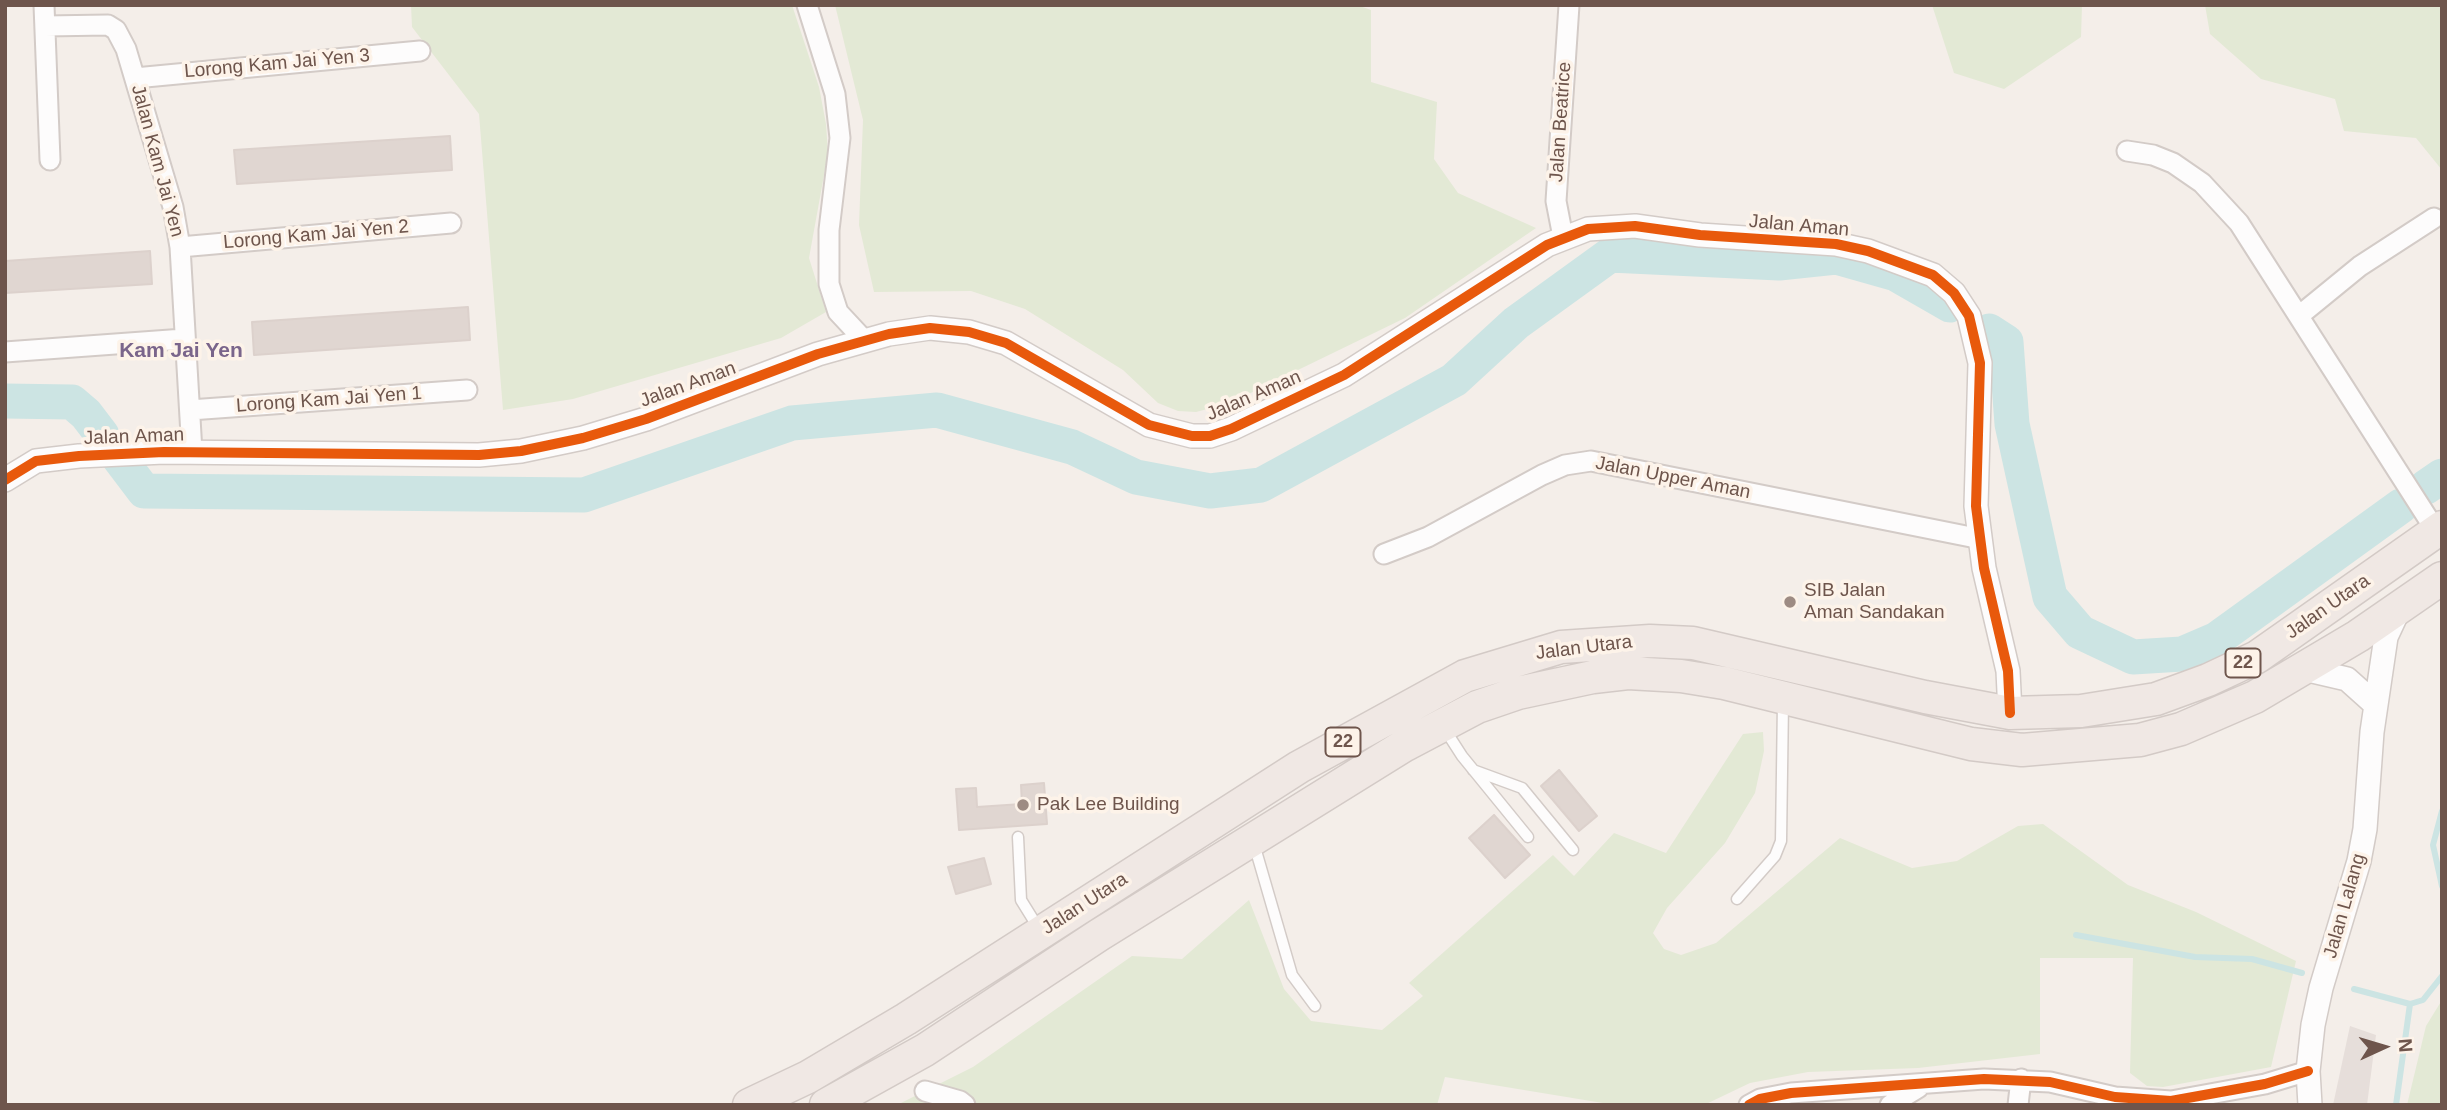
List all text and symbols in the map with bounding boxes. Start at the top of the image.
street label: Lorong Kam Jai Yen 3 [183,45,371,83]
street label: Jalan Beatrice [1545,61,1577,183]
street label: Jalan Kam Jai Yen [126,82,188,240]
street label: Jalan Aman [1748,210,1850,242]
street label: Lorong Kam Jai Yen 2 [222,216,410,254]
district label: Kam Jai Yen [119,338,243,364]
street label: Jalan Aman [637,357,739,413]
street label: Jalan Aman [1203,366,1305,426]
street label: Lorong Kam Jai Yen 1 [235,382,423,418]
street label: Jalan Aman [83,424,185,450]
street label: Jalan Upper Aman [1594,452,1752,504]
street label: Jalan Utara [2282,570,2374,644]
place label: SIB Jalan Aman Sandakan [1804,580,1944,624]
marker: SIB Jalan Aman Sandakan [1782,594,1798,610]
street label: Jalan Utara [1534,631,1634,665]
road number: 22 [2226,648,2260,678]
road number: 22 [1326,728,1360,756]
place label: Pak Lee Building [1037,794,1180,816]
marker: Pak Lee Building [1015,797,1031,813]
street label: Jalan Lalang [2319,851,2371,961]
street label: Jalan Utara [1038,868,1132,940]
north arrow [2349,1012,2419,1082]
text: N [2394,1038,2416,1053]

